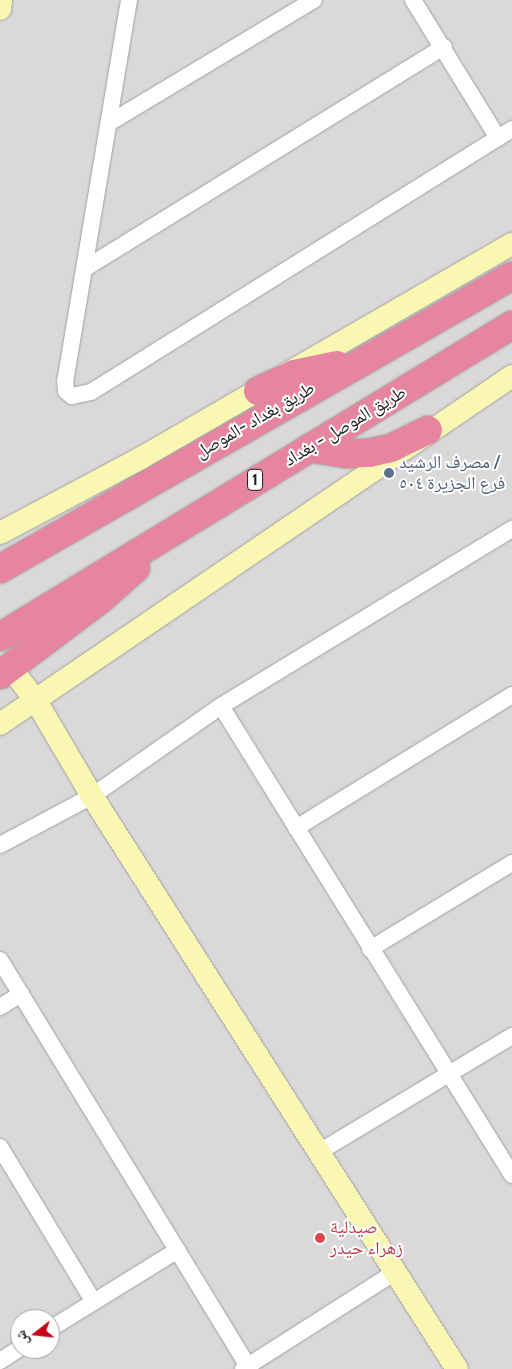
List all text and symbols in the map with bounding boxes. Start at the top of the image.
street label: طريق بغداد -الموصل [192,377,318,463]
street label: طريق الموصل - بغداد [280,381,410,471]
place label: مصرف الرشيد / فرع الجزيرة ٥٠٤ [399,452,505,494]
road number: 1 [246,466,264,494]
marker: مصرف الرشيد / فرع الجزيرة ٥٠٤ [383,467,395,479]
place label: صيدلية زهراء حيدر [330,1217,403,1260]
marker: صيدلية زهراء حيدر [314,1232,326,1244]
north arrow [10,1309,60,1359]
text: ش [11,1328,32,1347]

